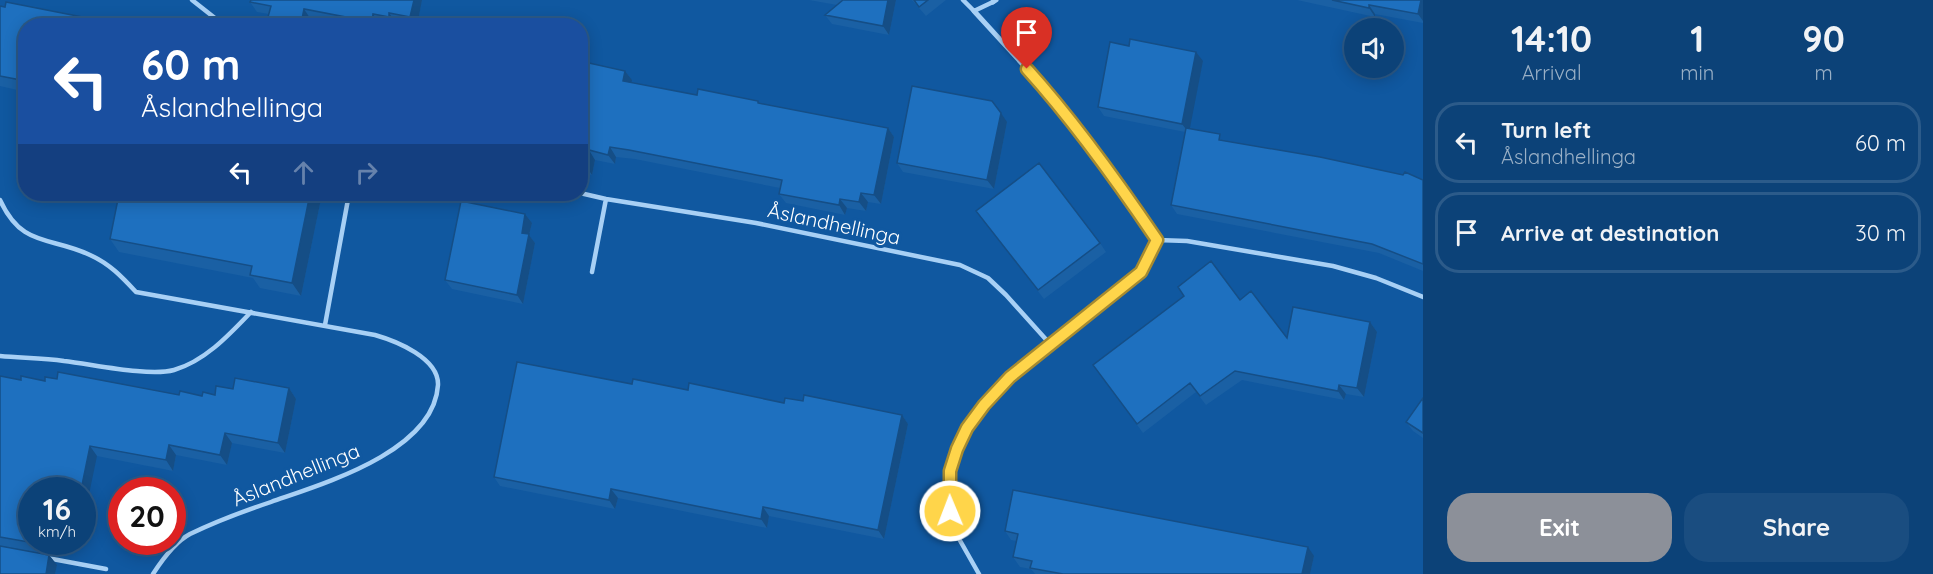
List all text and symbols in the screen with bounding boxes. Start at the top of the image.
pin [1001,7,1052,69]
icon: arrive [1010,16,1043,49]
text: 14:10 [1511,16,1592,61]
text: 1 [1690,16,1704,61]
text: 90 [1802,16,1845,61]
map controls [1344,18,1404,78]
button: sound [1344,18,1404,78]
text: 60 m [141,38,241,91]
icon: left [42,42,120,120]
text: Arrival [1522,60,1582,85]
text: min [1680,60,1714,85]
text: m [1815,60,1833,85]
text: Åslandhellinga [141,90,323,124]
text: Turn left [1501,116,1591,144]
icon: left [1450,126,1483,159]
text: 60 m [1855,129,1906,157]
text: Åslandhellinga [1501,144,1636,169]
icon: left [224,156,257,189]
icon: ahead [287,156,320,189]
icon: right [350,156,383,189]
street label: Åslandhellinga [766,197,903,250]
icon: arrive [1450,216,1483,249]
text: Arrive at destination [1501,219,1719,247]
text: 30 m [1855,219,1906,247]
street label: Åslandhellinga [229,438,363,511]
speed limit sign: 20 [108,477,186,555]
position arrow [918,479,982,543]
text: 16 [43,490,71,528]
button: Exit [1447,493,1672,562]
button: Share [1684,493,1909,562]
text: km/h [38,522,76,541]

